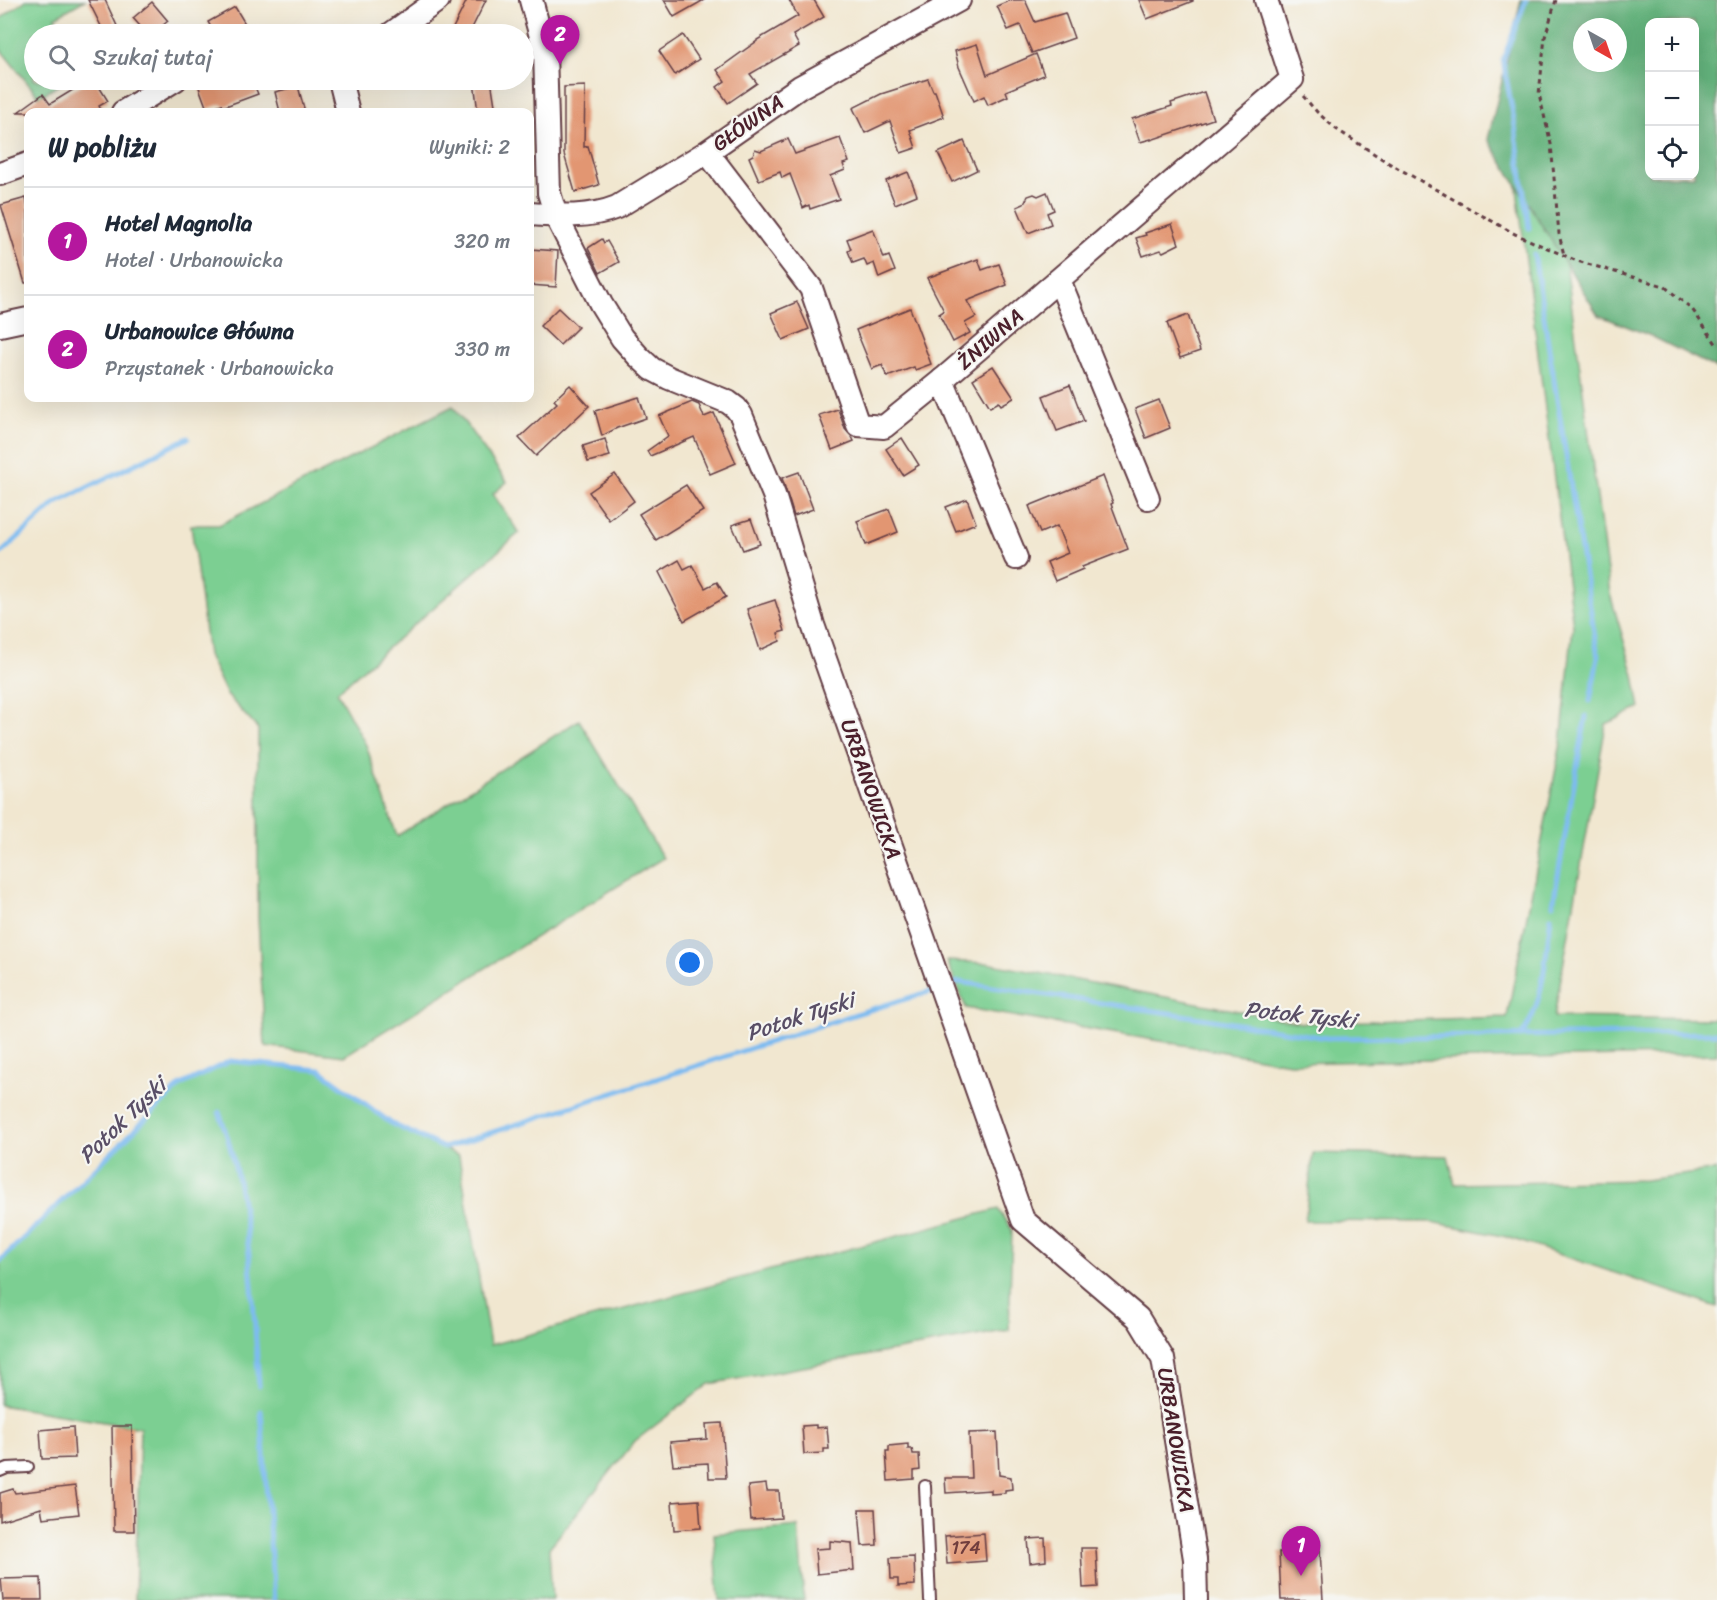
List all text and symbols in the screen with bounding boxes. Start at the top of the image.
pin: 2 [540,16,580,65]
north arrow [1573,18,1627,72]
map controls [1645,18,1699,180]
button: + [1645,18,1699,72]
search box [24,24,534,90]
text: Szukaj tutaj [93,38,212,77]
icon: search [45,41,78,74]
button: − [1645,72,1699,126]
street label: GŁÓWNA [704,84,792,162]
text: W pobliżu [48,124,157,170]
button: locate [1645,126,1699,180]
text: Wyniki: 2 [429,130,510,165]
text: Hotel Magnolia [105,204,252,243]
text: 1 [63,224,72,259]
text: 320 m [454,224,510,259]
text: Hotel · Urbanowicka [105,243,283,278]
street label: ŻNIWNA [947,298,1033,380]
text: Urbanowice Główna [105,312,294,351]
text: 2 [62,332,73,367]
text: 330 m [455,332,510,367]
text: Przystanek · Urbanowicka [105,351,334,386]
street label: URBANOWICKA [829,714,913,864]
your location [675,948,704,977]
water label: Potok Tyski [741,979,864,1052]
water label: Potok Tyski [1242,989,1362,1040]
water label: Potok Tyski [69,1064,180,1173]
street label: URBANOWICKA [1146,1365,1206,1515]
pin: 1 [1282,1526,1320,1576]
house number: 174 [951,1532,981,1564]

